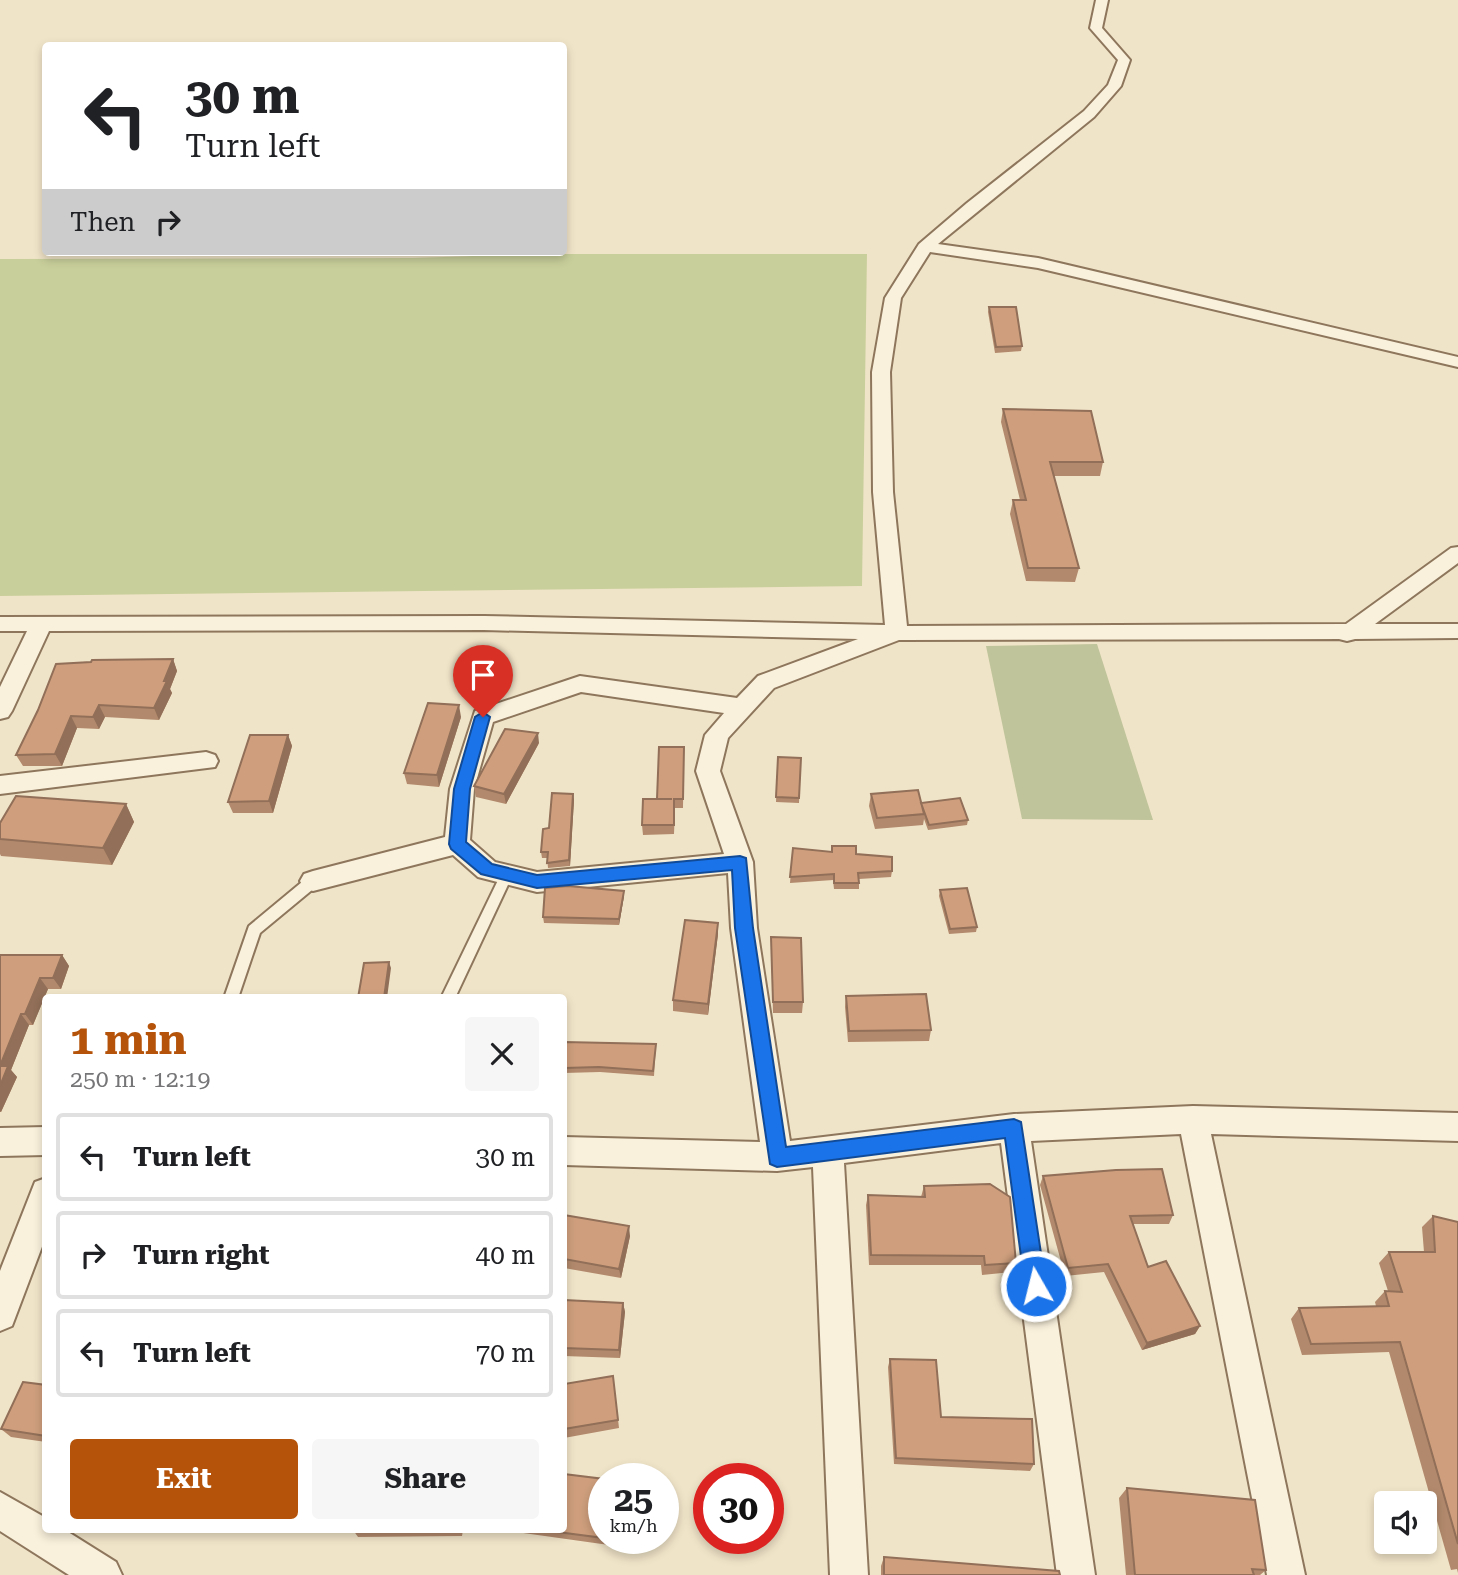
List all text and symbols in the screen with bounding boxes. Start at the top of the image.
text: 30 m [185,68,300,125]
icon: left [70,70,161,161]
text: Turn left [185,127,320,165]
icon: right [149,203,187,241]
text: Then [70,207,135,237]
pin [453,645,513,717]
icon: arrive [464,656,502,694]
text: 1 min [70,1015,187,1064]
button: close [465,1017,539,1091]
text: 250 m · 12:19 [70,1066,210,1093]
icon: left [74,1138,112,1176]
text: Turn left [133,1142,251,1172]
text: 30 m [476,1142,535,1172]
icon: right [74,1236,112,1274]
text: Turn right [133,1240,269,1270]
text: 40 m [476,1240,535,1270]
position arrow [999,1249,1073,1323]
icon: left [74,1334,112,1372]
text: Turn left [133,1338,251,1368]
text: 70 m [476,1338,535,1368]
button: Exit [70,1439,298,1519]
button: Share [312,1439,539,1519]
speed limit sign: 30 [693,1463,784,1554]
text: 25 [614,1479,653,1520]
map controls [1374,1491,1437,1554]
button: sound [1374,1491,1437,1554]
text: km/h [609,1515,658,1536]

